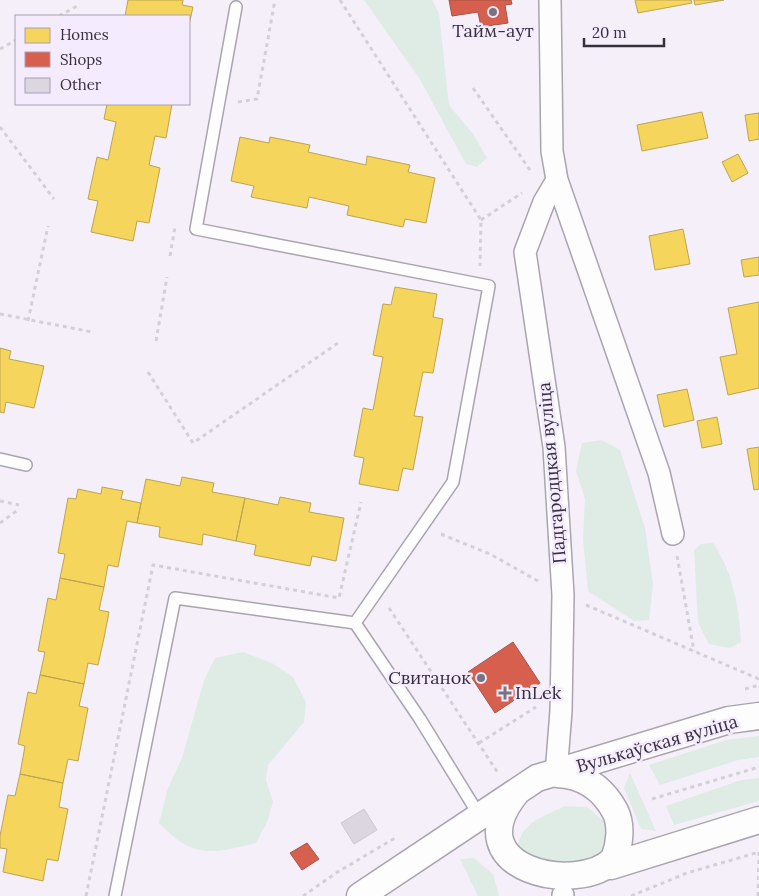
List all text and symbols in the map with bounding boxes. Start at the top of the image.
marker: Тайм-аут [487,6,499,18]
legend [15,15,190,105]
scale bar [584,15,664,47]
place label: Тайм-аут [452,19,534,42]
text: 20 m [592,23,627,42]
text: Homes [60,25,109,44]
text: Shops [60,50,102,69]
text: Other [60,75,102,94]
street label: Падгародцкая вуліца [532,381,571,565]
place label: Свитанок [388,666,471,689]
marker: Свитанок [475,672,487,684]
place label: InLek [515,681,562,704]
marker: InLek [499,687,511,699]
street label: Вулькаўская вуліца [573,709,740,778]

